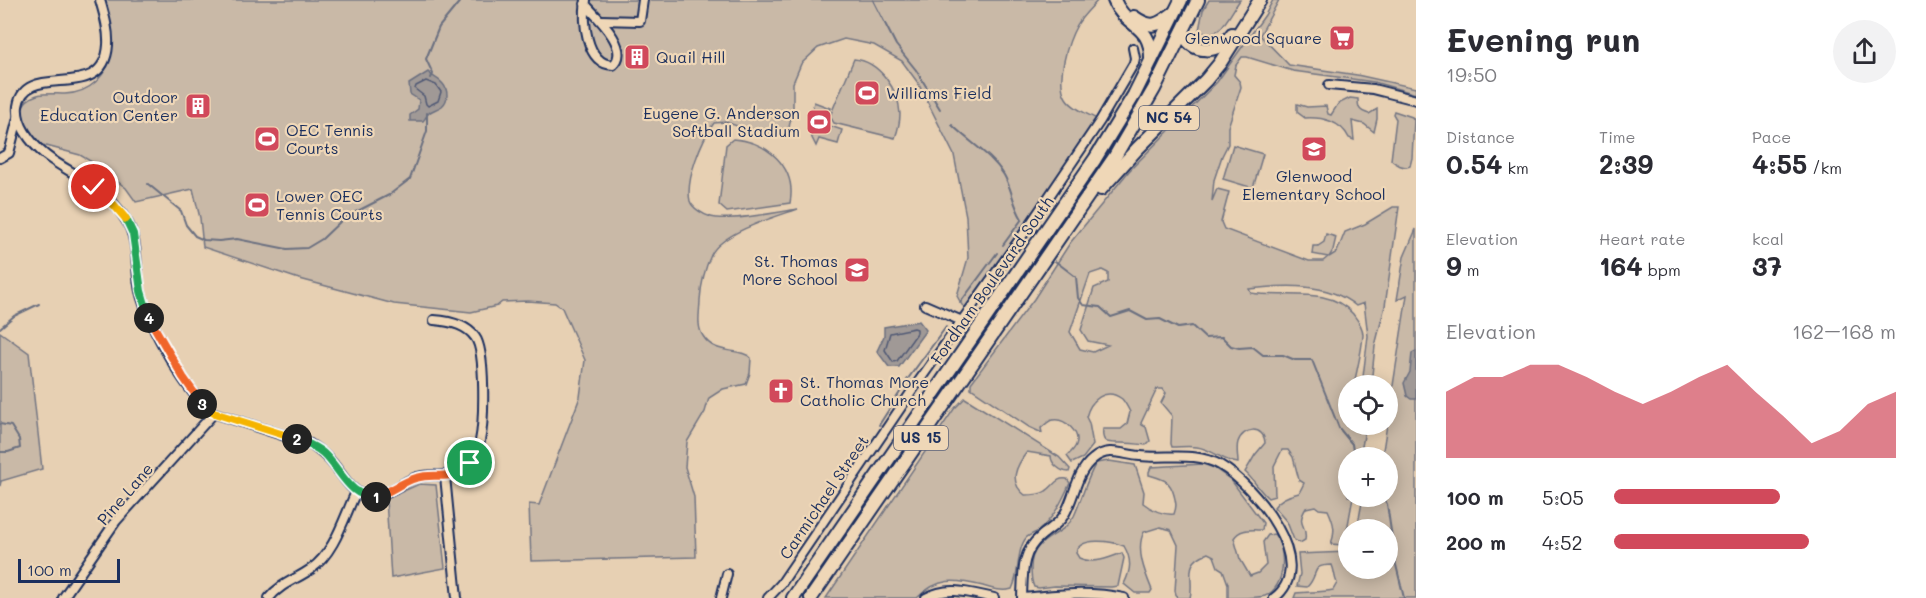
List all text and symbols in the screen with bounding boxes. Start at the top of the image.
text: Evening run [1446,17,1640,60]
button: share [1833,20,1896,83]
supermarket icon: Glenwood Square [1327,23,1357,53]
place label: Glenwood Square [1185,27,1322,48]
building icon: Quail Hill [622,42,652,72]
place label: Quail Hill [656,46,726,67]
text: 19:50 [1446,61,1497,87]
sports icon: Williams Field [852,78,882,108]
place label: Williams Field [886,82,991,103]
place label: Outdoor Education Center [40,86,178,125]
building icon: Outdoor Education Center [183,91,213,121]
place label: Eugene G. Anderson Softball Stadium [643,102,800,141]
road number: NC 54 [1139,106,1199,130]
sports icon: Eugene G. Anderson Softball Stadium [804,107,834,137]
place label: OEC Tennis Courts [286,119,374,158]
sports icon: OEC Tennis Courts [252,124,282,154]
text: Distance [1446,126,1515,147]
text: Time [1599,126,1635,147]
text: Pace [1752,126,1791,147]
school or university icon: Glenwood Elementary School [1299,134,1329,164]
text: 0.54 [1446,147,1502,181]
text: 2:39 [1599,147,1653,181]
text: 4:55 [1752,147,1807,181]
text: km [1502,157,1529,178]
text: /km [1807,157,1842,178]
pin [68,161,119,212]
place label: Glenwood Elementary School [1242,165,1386,204]
icon: check [77,170,110,203]
place label: Lower OEC Tennis Courts [276,185,383,224]
sports icon: Lower OEC Tennis Courts [242,190,272,220]
street label: Fordham Boulevard South [925,192,1058,368]
text: Elevation [1446,228,1518,249]
text: Heart rate [1599,228,1685,249]
text: kcal [1752,228,1784,249]
text: 9 [1446,249,1462,283]
text: 164 [1599,249,1643,283]
text: 37 [1752,249,1782,283]
place label: St. Thomas More School [742,250,838,289]
school or university icon: St. Thomas More School [842,255,872,285]
text: m [1462,259,1480,280]
text: bpm [1643,259,1681,280]
pin: 4 [134,303,164,333]
text: 4 [144,307,154,328]
text: Elevation [1446,318,1536,344]
text: 162–168 m [1792,318,1896,344]
place label: St. Thomas More Catholic Church [800,371,929,410]
map controls [1338,375,1398,579]
button: locate [1338,375,1398,435]
church icon: St. Thomas More Catholic Church [766,376,796,406]
pin: 3 [187,389,217,419]
text: 3 [197,393,207,414]
pin: 2 [282,424,312,454]
road number: US 15 [894,426,948,450]
text: 2 [293,428,301,449]
street label: Carmichael Street [774,431,873,563]
pin [444,437,495,488]
icon: arrive [453,446,486,479]
button: + [1338,447,1398,507]
street label: Pine Lane [92,458,157,529]
pin: 1 [361,482,391,512]
text: 100 m [1446,484,1504,510]
text: 5:05 [1542,484,1584,510]
text: 1 [372,486,380,507]
button: − [1338,519,1398,579]
text: 200 m [1446,529,1506,555]
text: 4:52 [1542,529,1583,555]
scale bar [18,556,120,584]
text: 100 m [27,559,72,580]

